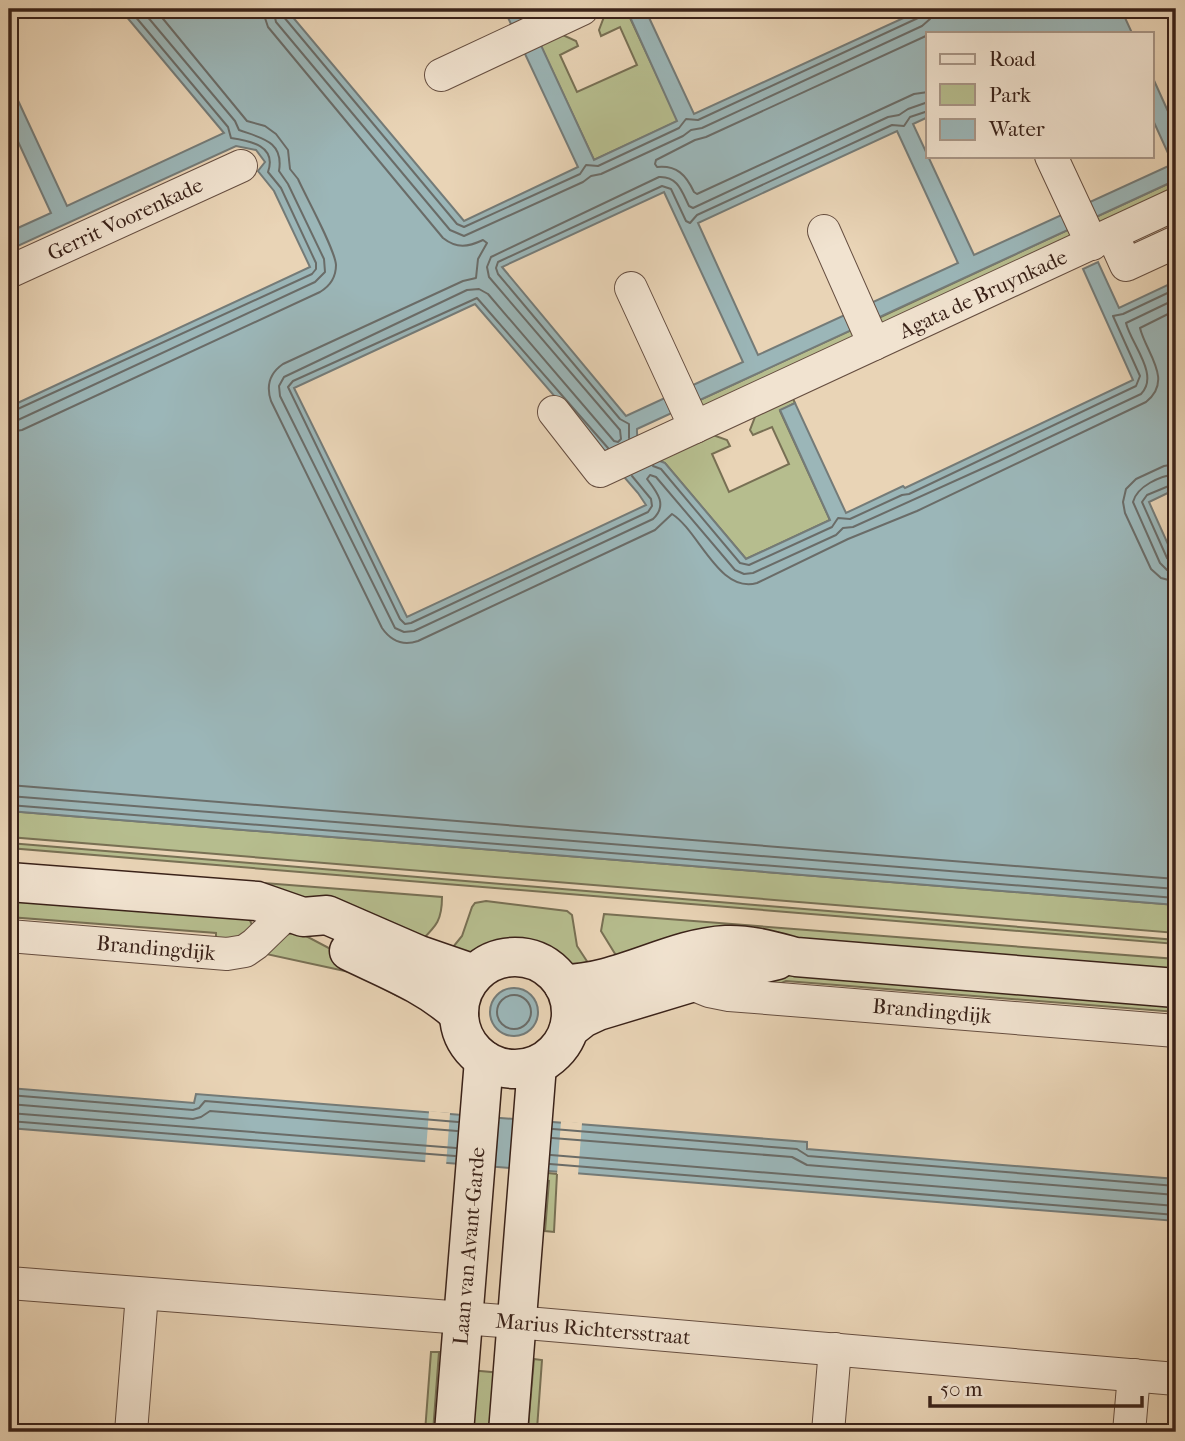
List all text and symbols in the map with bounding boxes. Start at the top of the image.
legend [926,32,1154,158]
text: Road [989,47,1036,71]
text: Park [989,83,1031,107]
text: Water [988,117,1045,141]
street label: Gerrit Voorenkade [44,173,206,265]
street label: Agata de Bruynkade [894,245,1071,344]
street label: Brandingdijk [96,931,216,965]
street label: Brandingdijk [872,994,992,1028]
street label: Laan van Avant-Garde [448,1146,490,1346]
street label: Marius Richtersstraat [494,1309,692,1350]
scale bar [930,1364,1141,1408]
text: 50 m [940,1377,983,1401]

